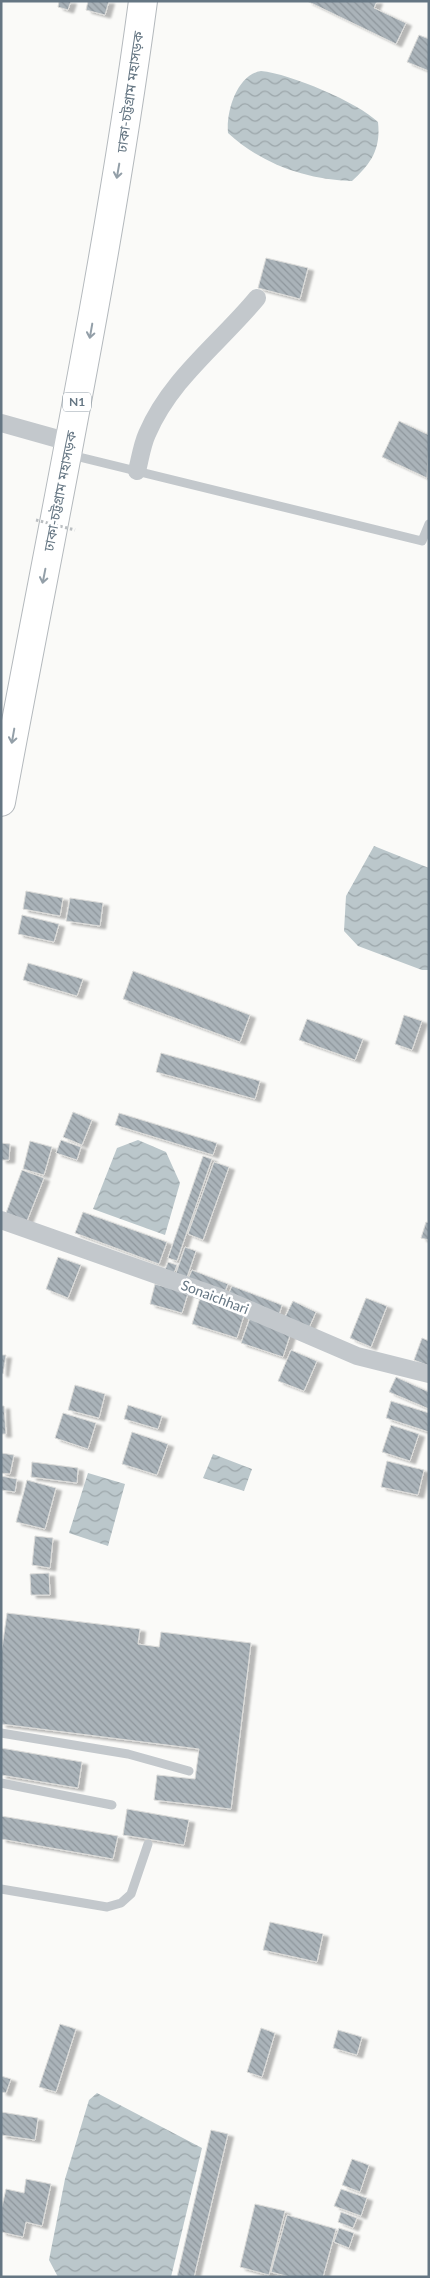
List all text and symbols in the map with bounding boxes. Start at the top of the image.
street label: ঢাকা-চট্টগ্রাম মহাসড়ক [112,29,147,155]
one-way arrow [113,162,123,178]
one-way arrow [86,323,96,339]
road number: N1 [63,392,91,412]
street label: ঢাকা-চট্টগ্রাম মহাসড়ক [39,429,80,554]
one-way arrow [38,568,48,584]
one-way arrow [8,728,18,744]
street label: Sonaichhari [179,1276,252,1317]

